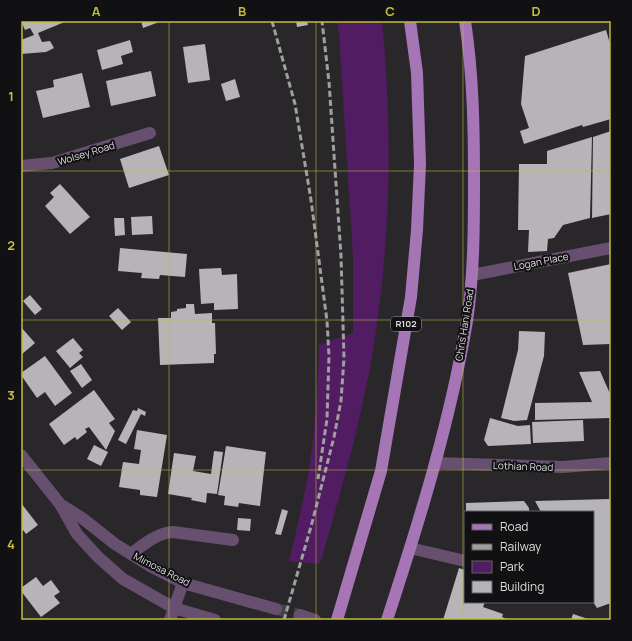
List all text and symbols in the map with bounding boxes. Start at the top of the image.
text: A [92,2,101,20]
text: B [238,2,246,20]
text: C [385,2,395,20]
text: D [531,2,541,20]
text: 1 [8,87,14,105]
street label: Wolsey Road [56,138,116,168]
text: 2 [7,236,15,254]
street label: Logan Place [512,249,570,273]
street label: Chris Hani Road [451,288,477,362]
road number: R102 [391,317,421,331]
text: 3 [7,386,15,404]
street label: Lothian Road [493,458,554,474]
legend [464,511,594,603]
text: Road [500,518,528,535]
text: 4 [7,535,15,553]
text: Railway [500,538,542,555]
street label: Mimosa Road [131,549,193,589]
text: Park [500,558,525,575]
text: Building [500,578,544,595]

